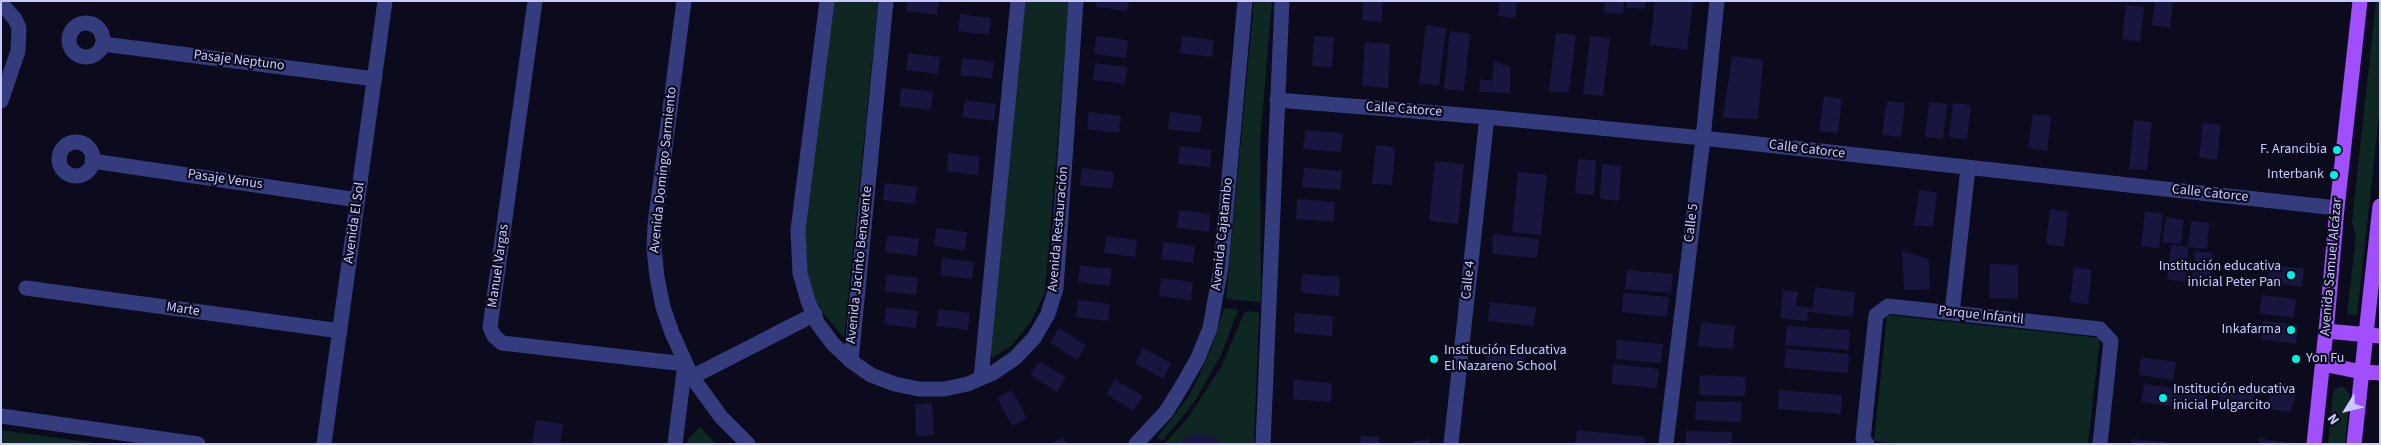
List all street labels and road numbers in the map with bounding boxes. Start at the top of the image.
street label: Pasaje Neptuno [193,47,285,75]
street label: Avenida Domingo Sarmiento [647,86,681,254]
street label: Calle Catorce [1365,99,1443,121]
street label: Calle Catorce [1768,137,1846,163]
street label: Pasaje Venus [186,166,264,194]
street label: Avenida Restauración [1045,166,1073,292]
street label: Avenida Cajatambo [1209,177,1237,291]
street label: Avenida El Sol [341,181,369,265]
street label: Calle Catorce [2171,182,2249,206]
street label: Avenida Jacinto Benavente [843,185,877,345]
street label: Avenida Samuel Alcázar [2318,197,2346,337]
street label: Calle 5 [1681,203,1703,243]
street label: Manuel Vargas [485,223,513,309]
street label: Calle 4 [1459,260,1479,300]
street label: Marte [165,299,201,321]
street label: Parque Infantil [1937,303,2025,329]

